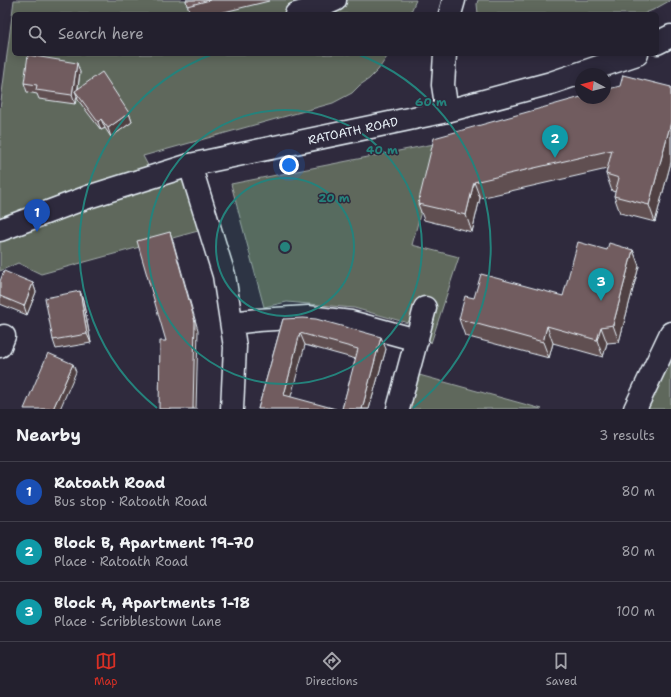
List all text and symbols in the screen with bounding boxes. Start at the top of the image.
search box [12,12,659,56]
icon: search [26,23,48,45]
text: Search here [58,24,144,44]
north arrow [575,68,611,104]
text: 60 m [415,94,447,110]
street label: RATOATH ROAD [306,114,400,148]
pin: 2 [542,125,568,158]
text: 40 m [366,142,398,158]
your location [279,155,299,175]
text: 20 m [318,190,350,206]
pin: 1 [24,199,50,232]
centre of rings [278,240,292,254]
pin: 3 [588,268,614,301]
text: Nearby [16,424,81,446]
text: 3 results [599,427,655,444]
text: Ratoath Road [54,473,165,493]
text: 1 [26,483,32,500]
text: 80 m [621,483,655,500]
text: Bus stop · Ratoath Road [54,493,207,510]
text: Block B, Apartment 19-70 [54,533,254,553]
text: 2 [24,543,34,560]
text: 80 m [621,543,655,560]
text: Place · Ratoath Road [54,553,188,570]
text: Block A, Apartments 1-18 [54,593,250,613]
text: 3 [24,603,34,620]
text: 100 m [616,603,655,620]
text: Place · Scribblestown Lane [54,613,222,630]
tab: Map [94,650,118,689]
tab: Directions [305,650,358,689]
tab: Saved [546,650,577,689]

